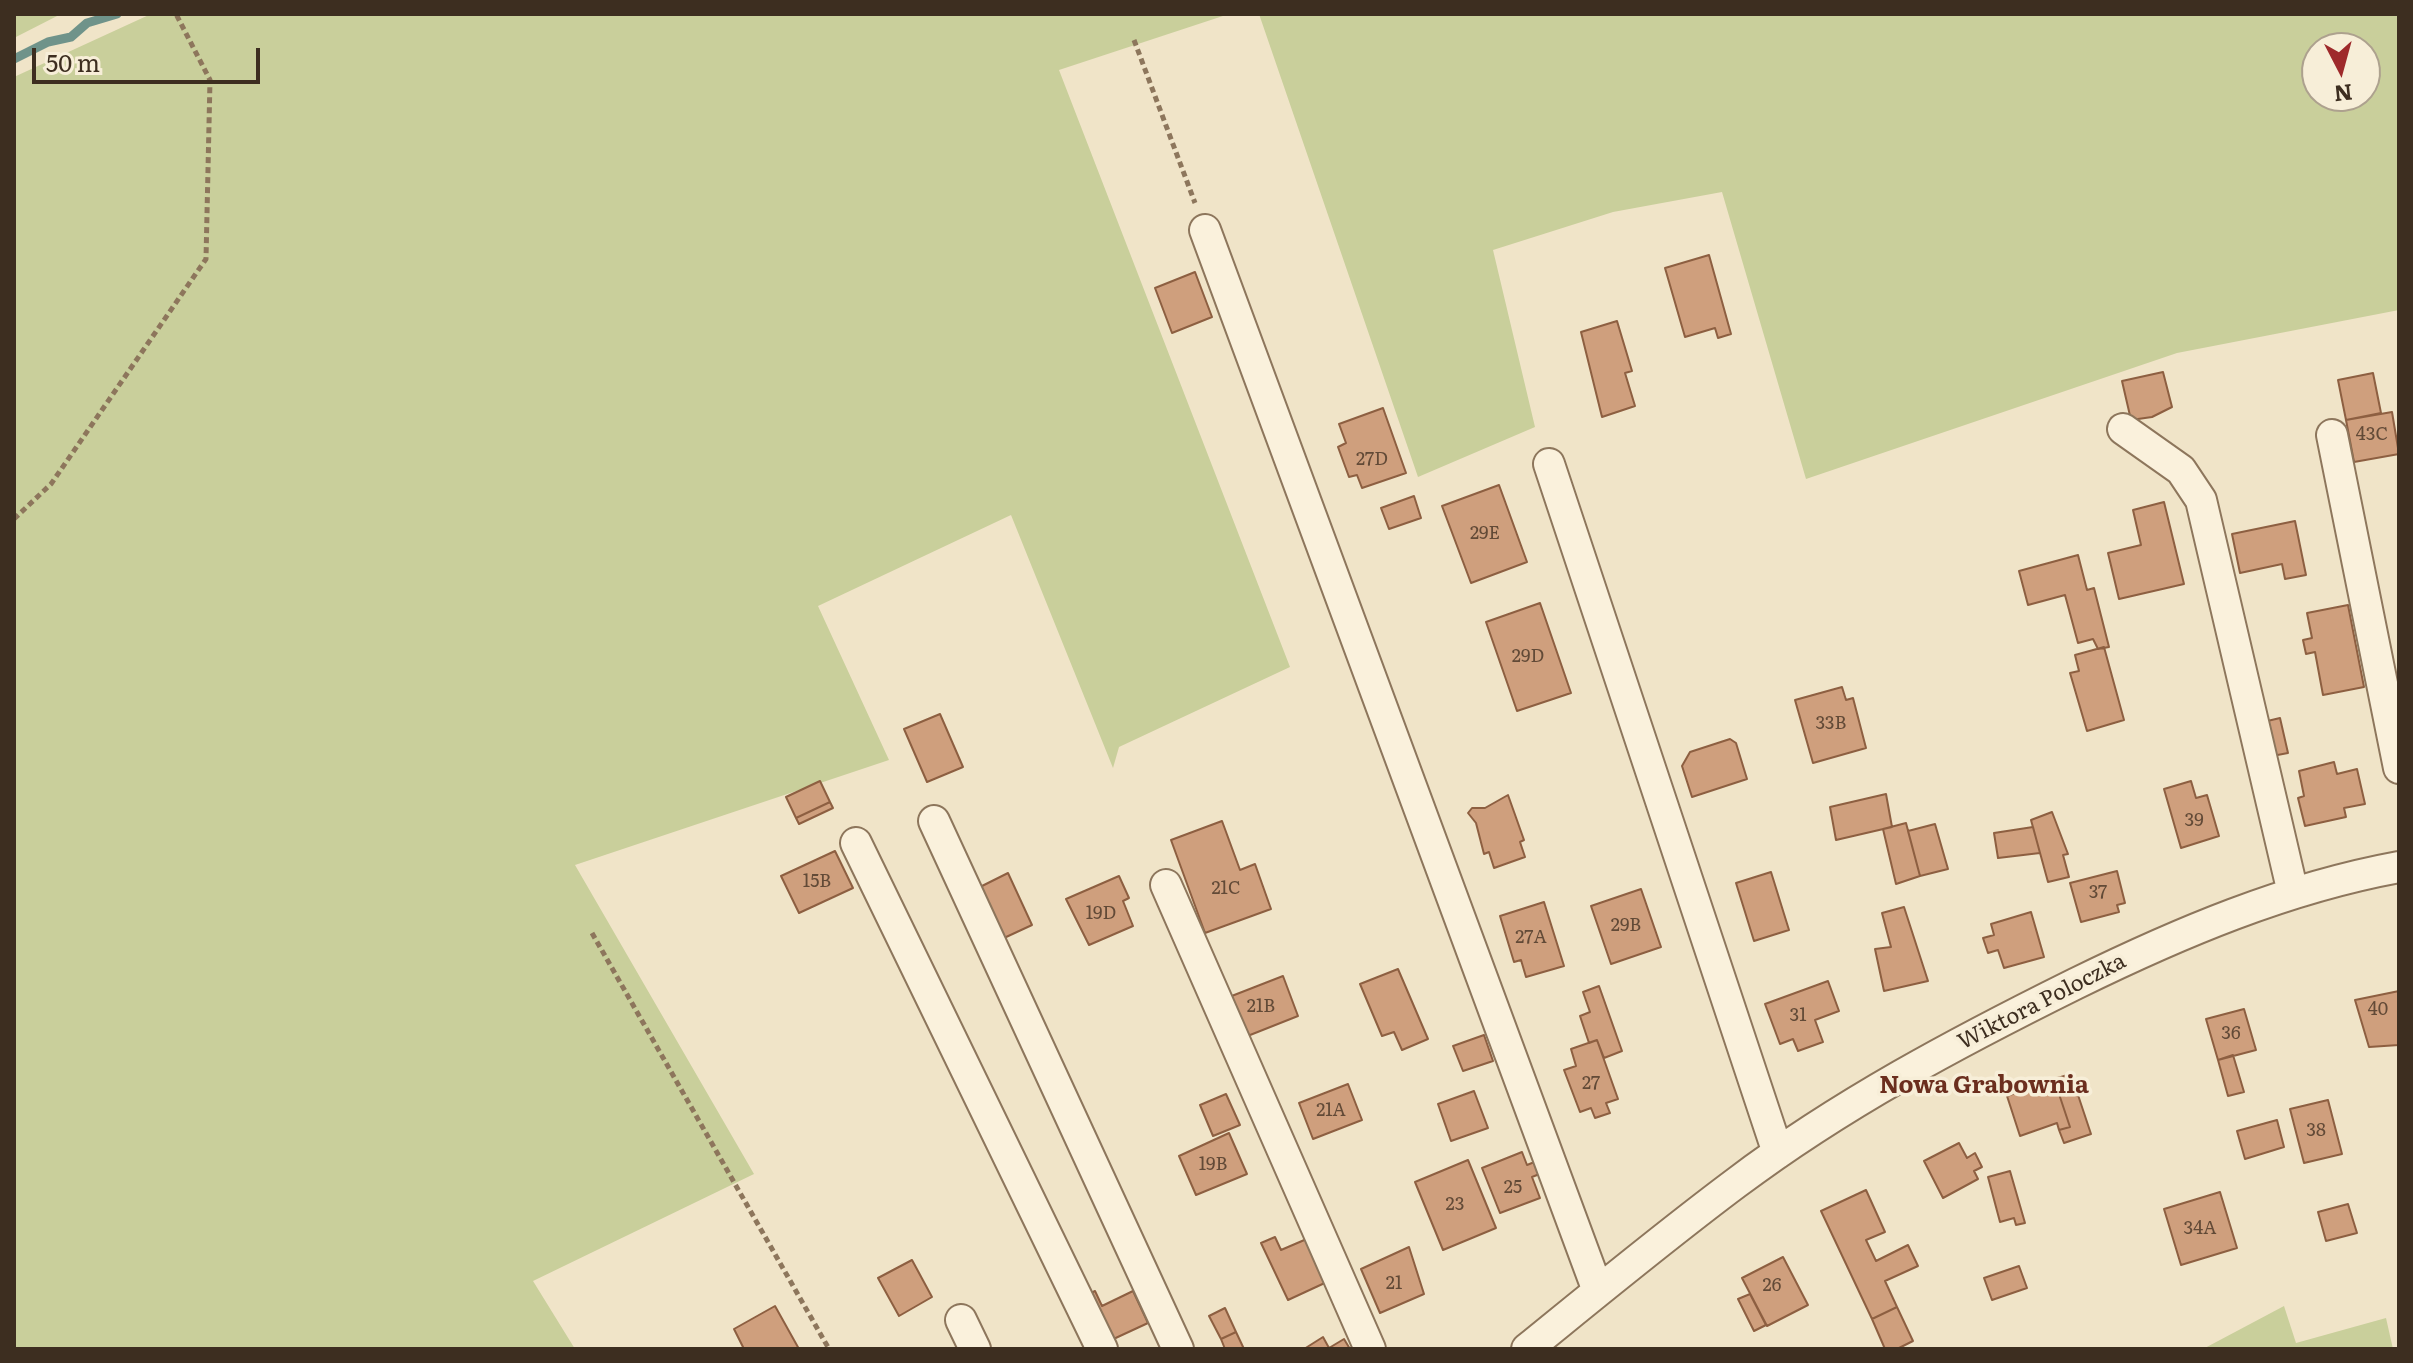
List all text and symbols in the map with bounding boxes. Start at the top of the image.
scale bar [36,32,264,82]
north arrow [2301,32,2381,112]
text: 50 m [46,44,100,79]
text: N [2332,77,2354,112]
house number: 43C [2356,424,2388,446]
house number: 27D [1356,449,1388,471]
house number: 29E [1470,523,1500,545]
house number: 29D [1512,646,1544,668]
house number: 33B [1816,713,1846,735]
house number: 39 [2184,810,2204,832]
house number: 15B [803,871,831,893]
house number: 21C [1211,878,1241,900]
house number: 37 [2089,882,2107,904]
house number: 19D [1086,903,1116,925]
house number: 29B [1611,915,1641,937]
house number: 27A [1515,927,1547,949]
street label: Wiktora Poloczka [1954,948,2130,1056]
house number: 21B [1247,996,1275,1018]
house number: 40 [2368,999,2388,1021]
house number: 31 [1789,1005,1807,1027]
house number: 36 [2221,1023,2241,1045]
district label: Nowa Grabownia [1879,1072,2089,1100]
house number: 27 [1582,1073,1600,1095]
house number: 21A [1316,1100,1346,1122]
house number: 38 [2306,1120,2326,1142]
house number: 19B [1199,1154,1227,1176]
house number: 25 [1504,1177,1522,1199]
house number: 23 [1446,1194,1464,1216]
house number: 34A [2184,1218,2216,1240]
house number: 21 [1386,1273,1402,1295]
house number: 26 [1763,1275,1781,1297]

